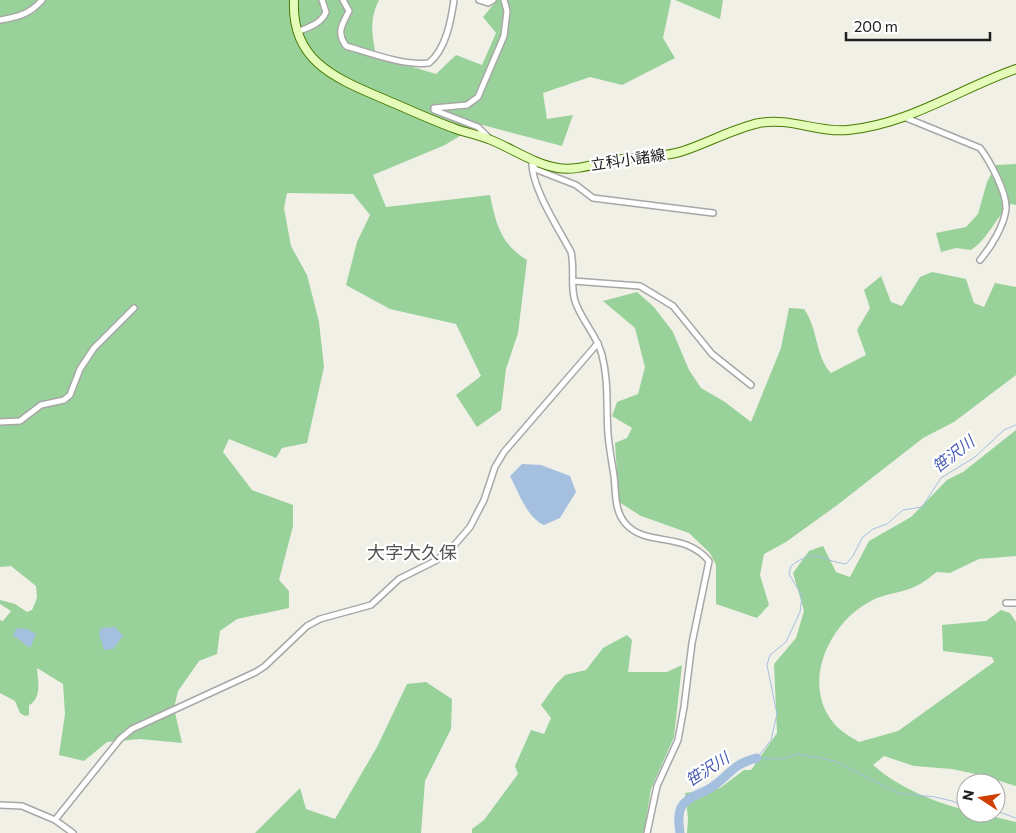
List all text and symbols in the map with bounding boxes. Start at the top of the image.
scale bar [846,10,990,42]
text: 200 m [854,17,898,35]
street label: 立科小諸線 [589,145,666,173]
water label: 笹沢川 [928,430,979,476]
district label: 大字大久保 [367,541,457,563]
water label: 笹沢川 [681,746,734,790]
north arrow [956,773,1006,823]
text: N [958,788,977,802]

